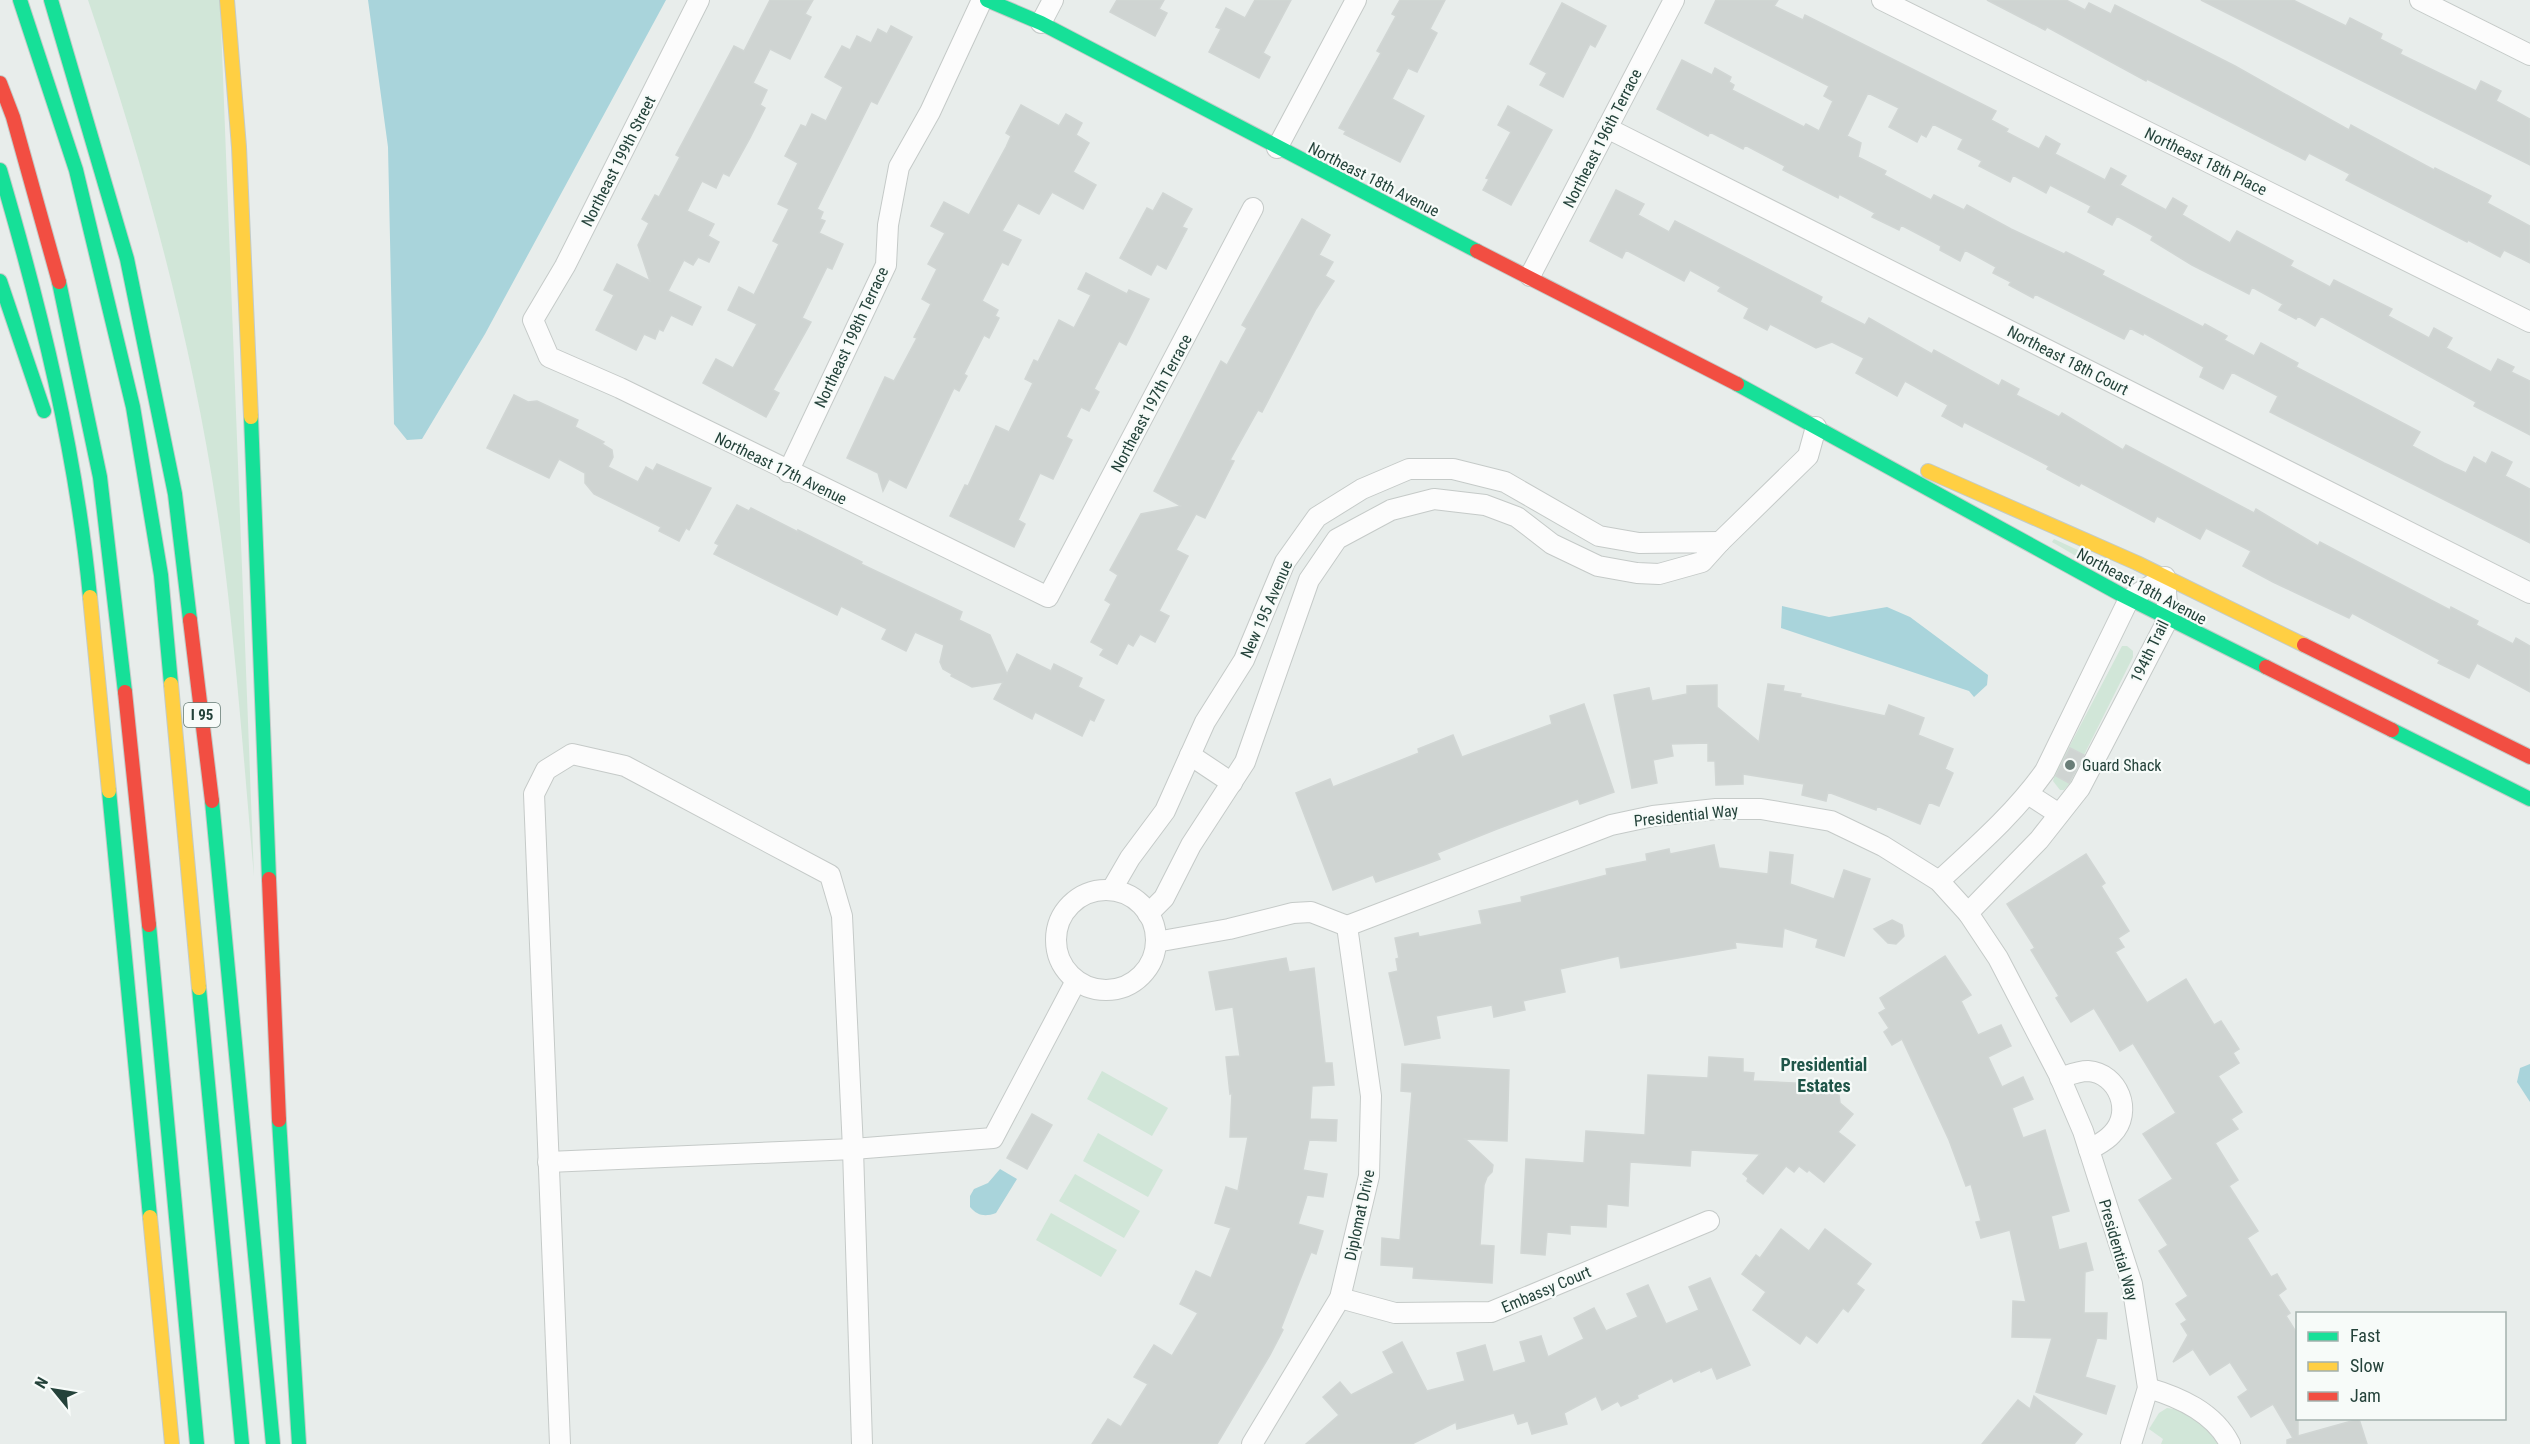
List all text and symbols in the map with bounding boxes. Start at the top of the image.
street label: Northeast 196th Terrace [1559,66,1646,211]
street label: Northeast 199th Street [577,93,660,230]
street label: Northeast 18th Place [2142,124,2270,199]
street label: Northeast 18th Avenue [1305,138,1442,221]
street label: Northeast 198th Terrace [810,264,892,411]
street label: Northeast 18th Court [2004,322,2132,399]
street label: Northeast 197th Terrace [1107,331,1196,475]
street label: Northeast 17th Avenue [712,428,850,509]
street label: Northeast 18th Avenue [2073,544,2210,629]
street label: New 195 Avenue [1236,557,1296,661]
street label: 194th Trail [2126,617,2173,685]
road number: I 95 [184,703,220,727]
place label: Guard Shack [2082,756,2162,775]
marker: Guard Shack [2063,758,2077,772]
street label: Presidential Way [1633,801,1739,830]
district label: Presidential Estates [1781,1054,1867,1096]
street label: Diplomat Drive [1341,1168,1378,1262]
street label: Presidential Way [2095,1197,2142,1303]
street label: Embassy Court [1499,1262,1594,1317]
legend [2296,1312,2506,1420]
text: Fast [2350,1325,2381,1346]
text: Slow [2350,1355,2385,1376]
north arrow [24,1360,84,1420]
text: N [31,1374,52,1392]
text: Jam [2350,1385,2381,1406]

